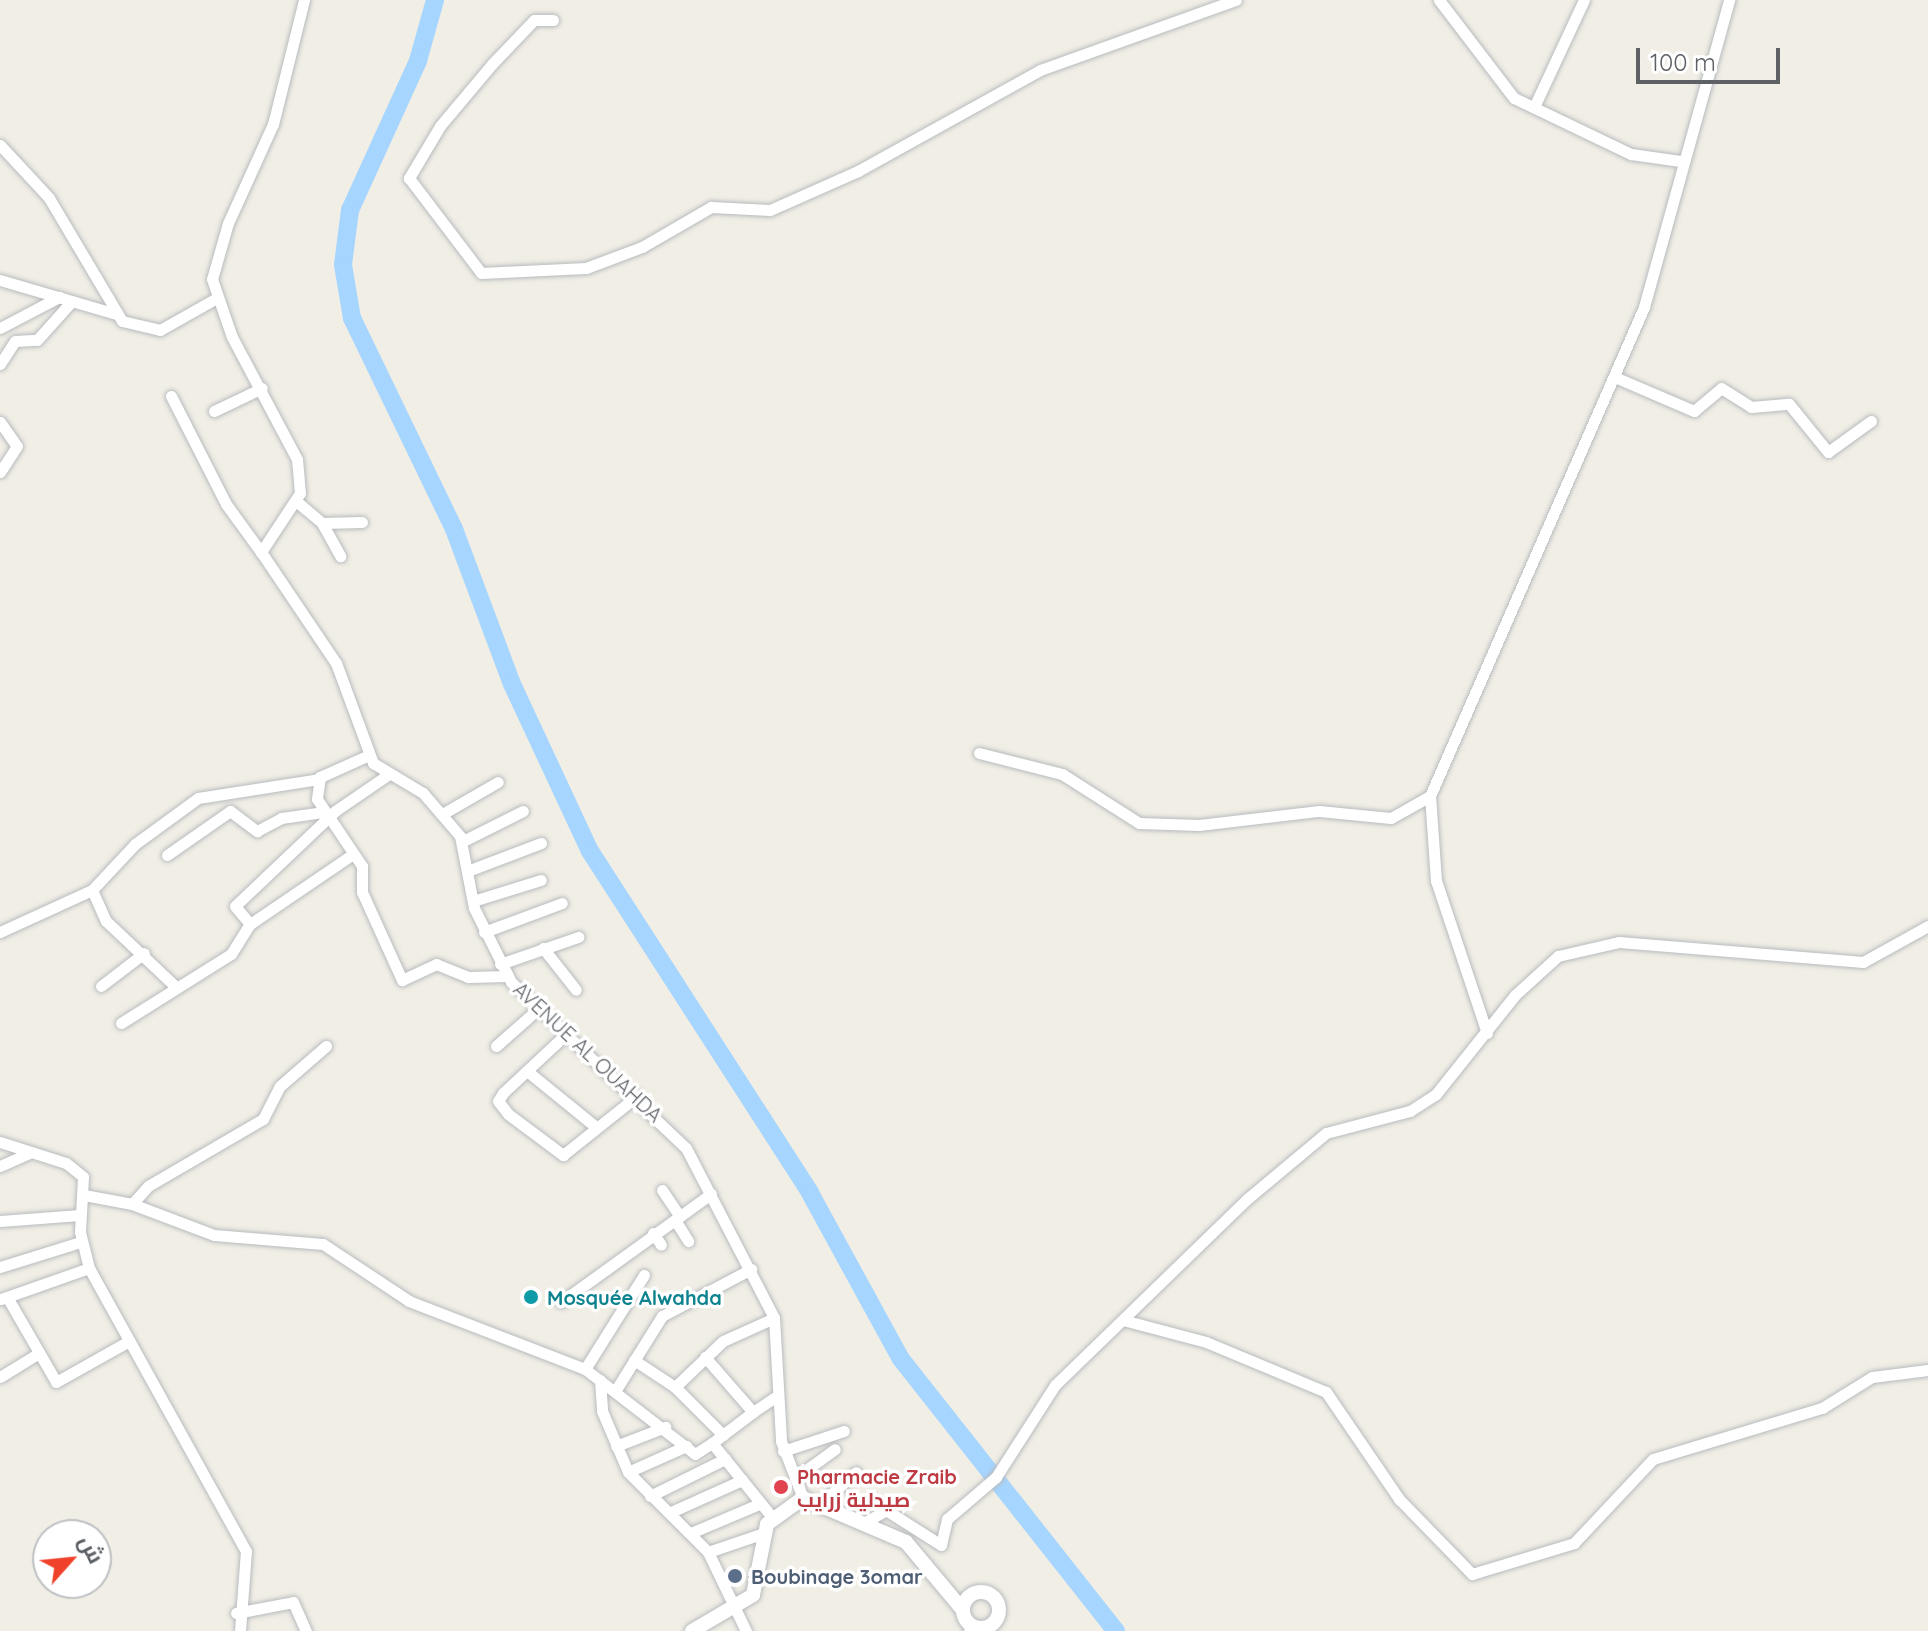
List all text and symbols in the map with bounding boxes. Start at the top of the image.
scale bar [1640,32,1784,82]
text: 100 m [1650,47,1716,77]
street label: AVENUE AL OUAHDA [509,977,667,1127]
place label: Mosquée Alwahda [547,1285,722,1309]
marker: Mosquée Alwahda [522,1288,540,1306]
place label: Pharmacie Zraib صيدلية زرايب [797,1464,957,1511]
marker: Pharmacie Zraib صيدلية زرايب [772,1478,790,1496]
north arrow [32,1519,112,1599]
text: ش [73,1530,110,1568]
place label: Boubinage 3omar [751,1564,923,1588]
marker: Boubinage 3omar [726,1567,744,1585]

